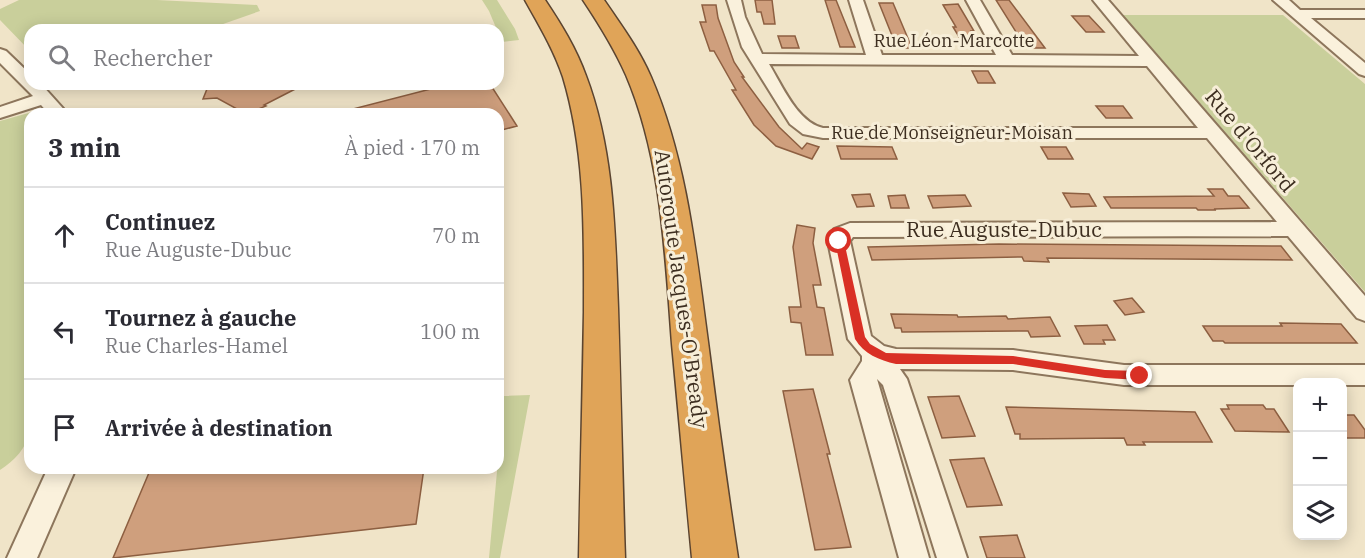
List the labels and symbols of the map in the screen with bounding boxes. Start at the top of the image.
street label: Rue Léon-Marcotte [874,29,1034,52]
street label: Rue d'Orford [1199,83,1302,198]
street label: Rue de Monseigneur-Moisan [831,121,1073,144]
street label: Autoroute Jacques-O'Bready [649,148,716,431]
street label: Rue Auguste-Dubuc [906,215,1102,243]
route start [825,227,851,253]
route end [1126,362,1152,388]

